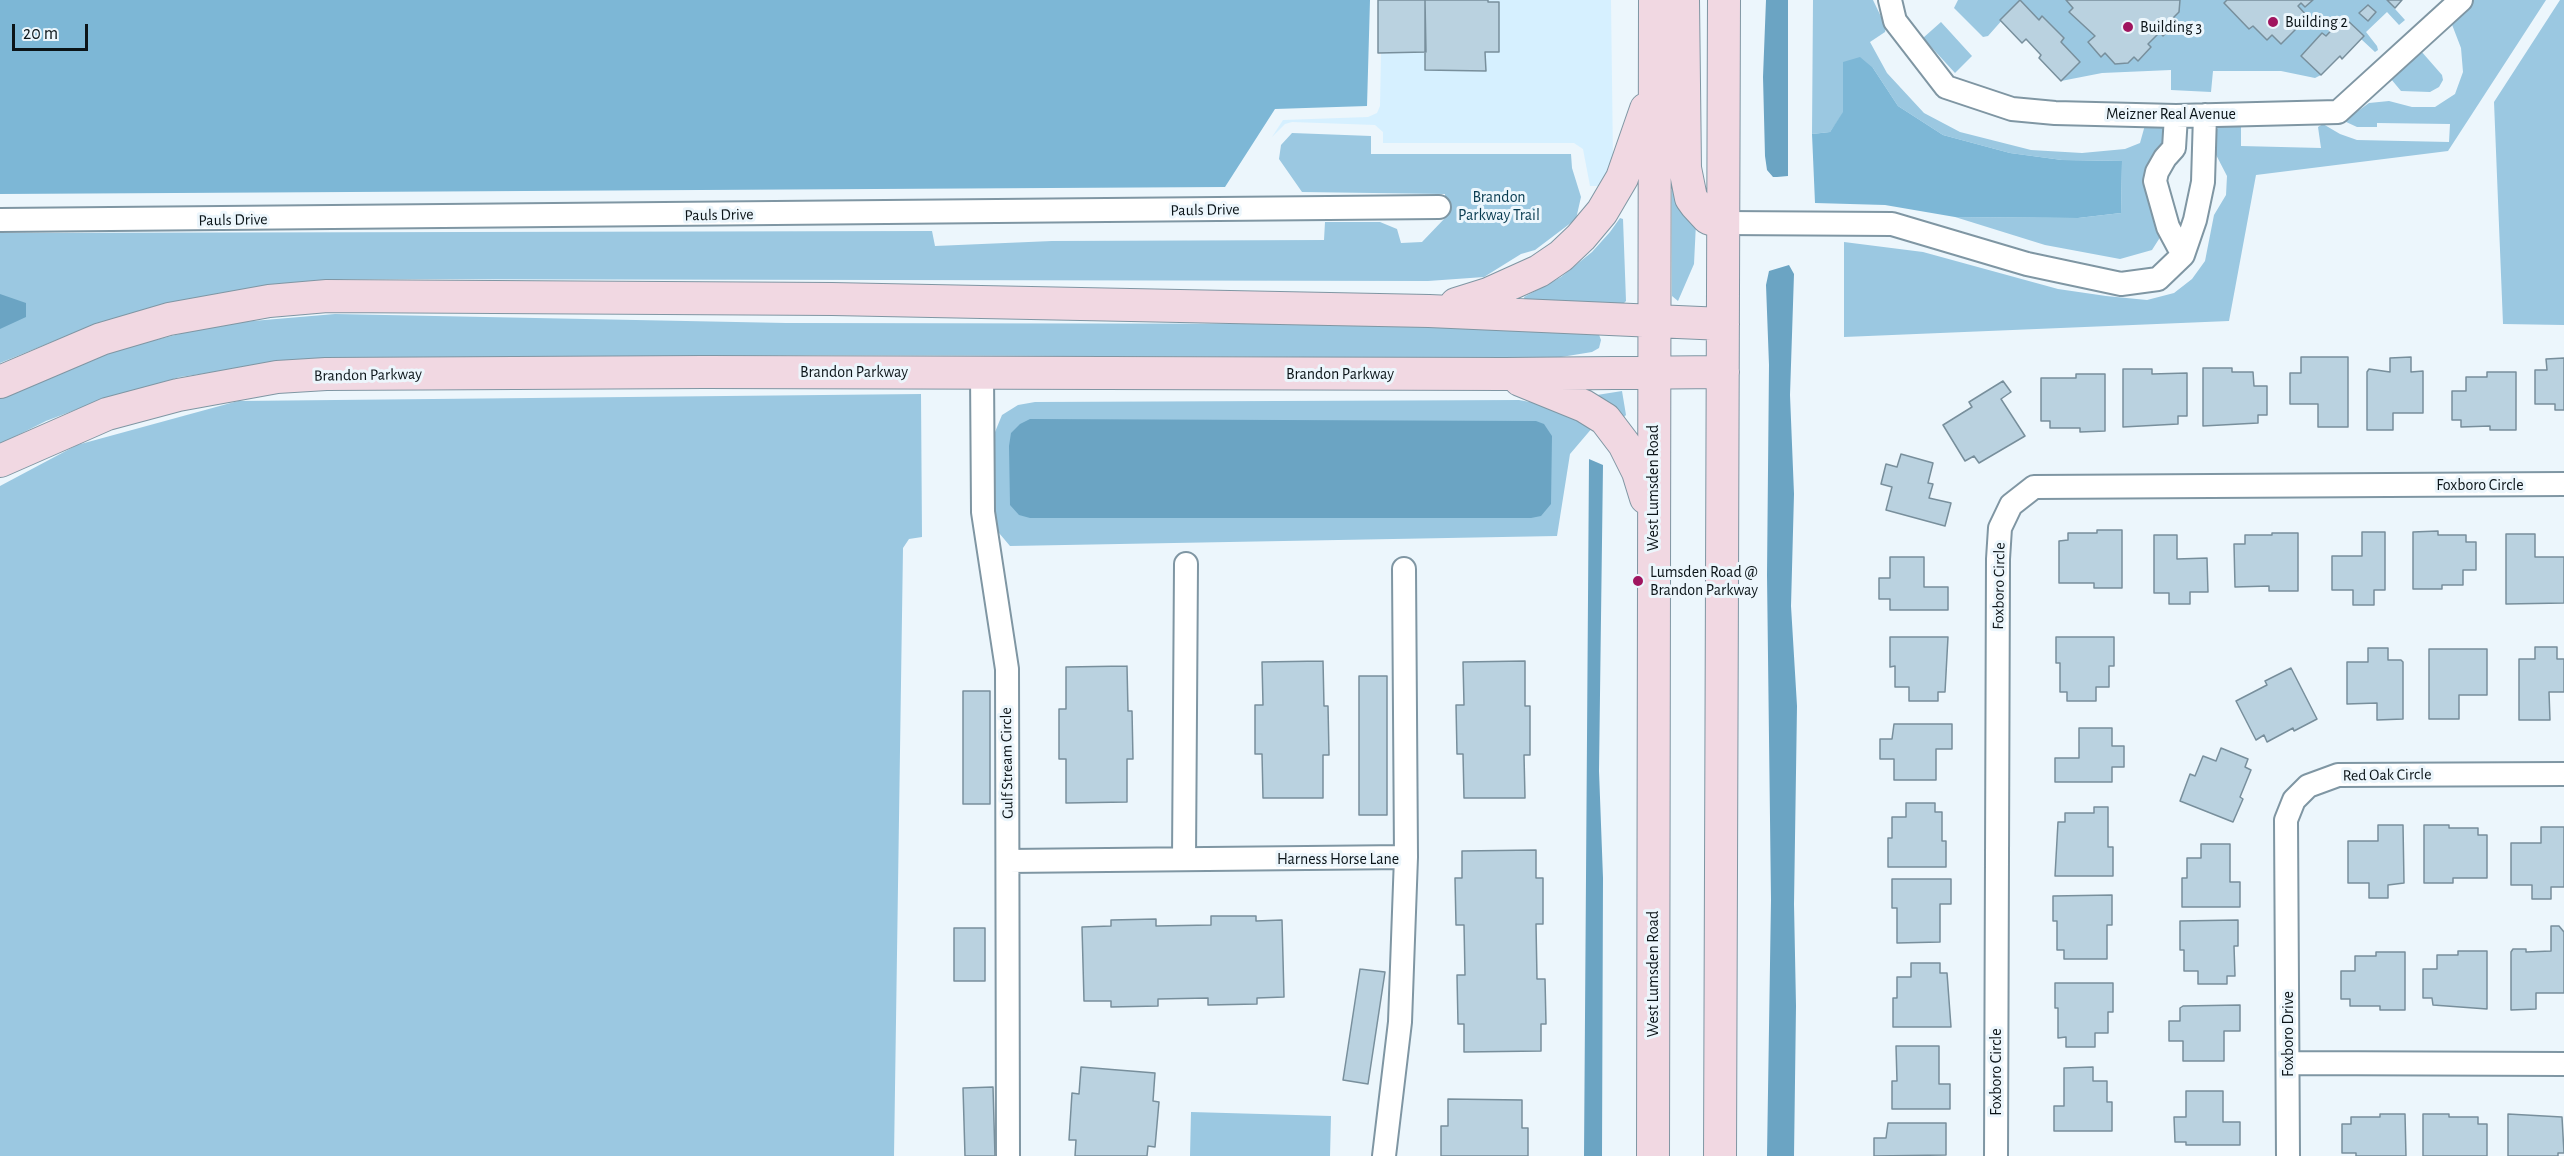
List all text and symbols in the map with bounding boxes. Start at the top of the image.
scale bar [15,12,92,50]
place label: Building 2 [2285,12,2348,32]
marker: Building 2 [2266,15,2280,29]
place label: Building 3 [2140,17,2202,37]
marker: Building 3 [2121,20,2135,34]
text: 20 m [23,25,58,43]
street label: Meizner Real Avenue [2106,104,2236,124]
park label: Brandon Parkway Trail [1458,187,1540,225]
street label: Pauls Drive [1170,200,1240,220]
street label: Pauls Drive [684,205,754,225]
street label: Pauls Drive [198,210,268,230]
street label: Brandon Parkway [800,362,908,382]
street label: Brandon Parkway [314,364,422,386]
street label: Brandon Parkway [1286,364,1394,384]
street label: West Lumsden Road [1643,425,1663,551]
street label: Foxboro Circle [2436,475,2524,495]
street label: Foxboro Circle [1989,542,2009,630]
place label: Lumsden Road @ Brandon Parkway [1650,562,1758,600]
marker: Lumsden Road @ Brandon Parkway [1631,574,1645,588]
street label: Gulf Stream Circle [996,707,1018,819]
street label: Red Oak Circle [2342,765,2432,785]
street label: Harness Horse Lane [1277,849,1399,869]
street label: West Lumsden Road [1643,911,1663,1037]
street label: Foxboro Drive [2278,991,2298,1077]
street label: Foxboro Circle [1986,1028,2006,1116]

